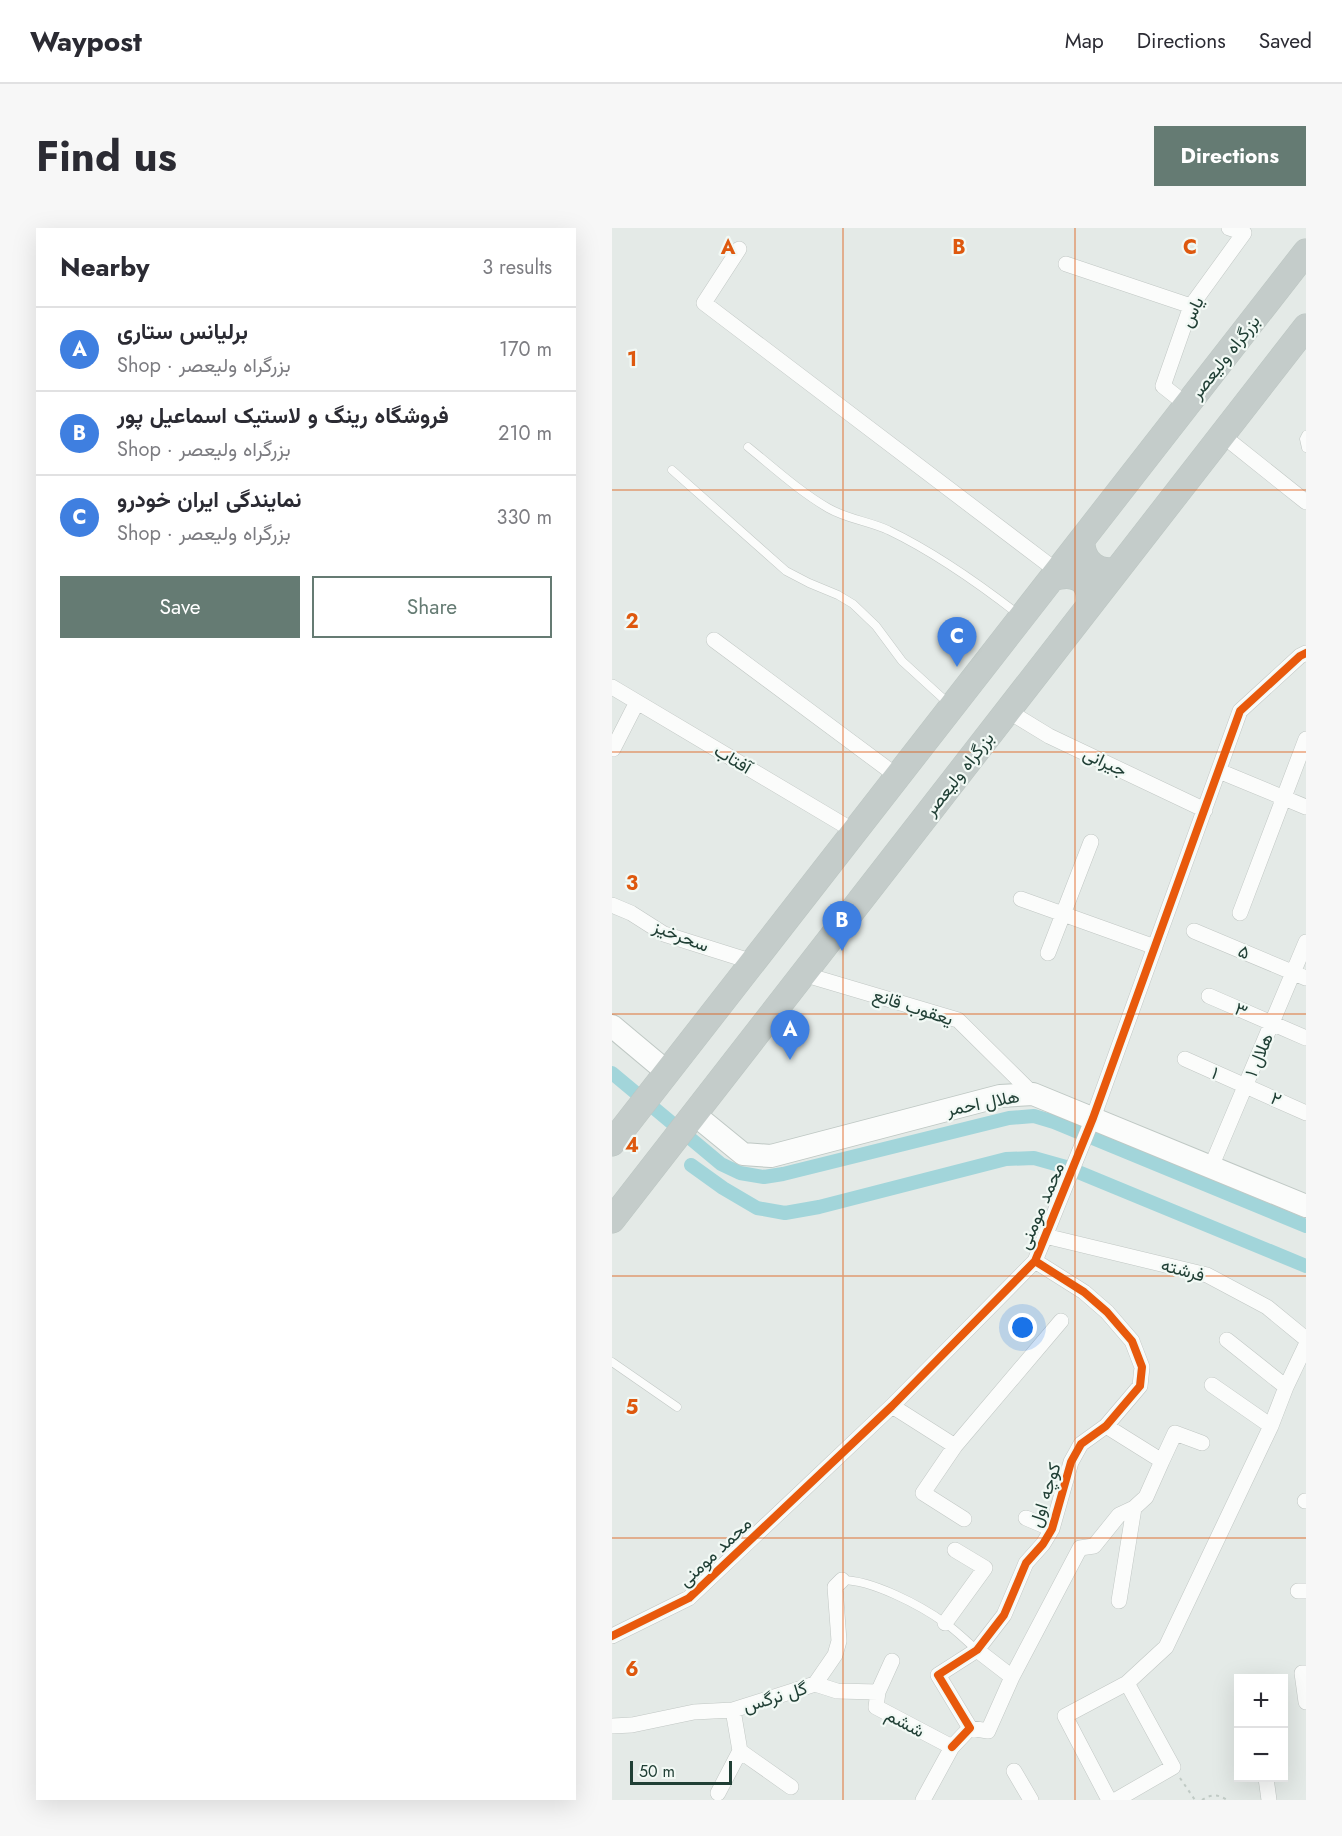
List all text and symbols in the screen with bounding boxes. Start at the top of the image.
text: Waypost [30,21,142,62]
text: Map [1065,26,1104,56]
text: Directions [1137,26,1226,56]
text: Saved [1259,26,1312,56]
text: Find us [36,126,177,187]
button: Directions [1154,126,1306,186]
text: A [720,233,736,262]
text: B [952,233,966,262]
text: C [1183,233,1197,262]
text: Nearby [60,248,149,286]
text: 3 results [482,253,552,282]
street label: یاس [1173,292,1211,332]
street label: بزرگراه ولیعصر [1183,309,1266,405]
text: برلیانس ستاری [117,315,248,347]
text: A [72,335,87,364]
text: 170 m [499,335,552,364]
text: 1 [627,345,637,374]
text: Shop · بزرگراه ولیعصر [117,351,291,380]
text: فروشگاه رینگ و لاستیک اسماعیل پور [117,399,449,431]
text: B [73,419,86,448]
text: 210 m [498,419,552,448]
text: Shop · بزرگراه ولیعصر [117,435,291,464]
text: نمایندگی ایران خودرو [117,483,301,515]
text: C [72,503,87,532]
text: 330 m [497,503,552,532]
text: Shop · بزرگراه ولیعصر [117,519,291,548]
button: Save [60,576,300,638]
button: Share [312,576,552,638]
text: 2 [625,607,639,636]
pin: C [938,618,976,667]
street label: بزرگراه ولیعصر [917,726,1000,822]
street label: آفتاب [709,738,758,781]
street label: جیرانی [1079,741,1131,783]
text: 3 [626,869,638,898]
pin: B [822,902,862,951]
street label: سحرخیز [648,913,713,959]
street label: ۵ [1234,938,1254,966]
street label: یعقوب قانع [870,982,956,1032]
street label: ۳ [1230,996,1252,1024]
pin: A [770,1010,810,1060]
street label: هلال ۱ [1238,1029,1280,1081]
street label: ۱ [1207,1060,1223,1086]
street label: هلال احمر [943,1083,1022,1123]
street label: ۲ [1266,1085,1286,1113]
text: 4 [625,1131,639,1160]
street label: محمد مومنی [1011,1159,1071,1253]
street label: فرشته [1158,1252,1208,1288]
your location [1008,1313,1037,1342]
text: 5 [626,1393,639,1422]
street label: کوچه اول [1022,1459,1068,1531]
street label: محمد مومنی [672,1511,758,1593]
text: 6 [625,1655,639,1684]
map controls [1234,1674,1288,1782]
button: + [1234,1674,1288,1728]
street label: گل نرگس [740,1675,810,1719]
street label: ششم [881,1702,929,1744]
button: − [1234,1728,1288,1782]
scale bar [630,1758,732,1786]
text: 50 m [639,1760,675,1783]

